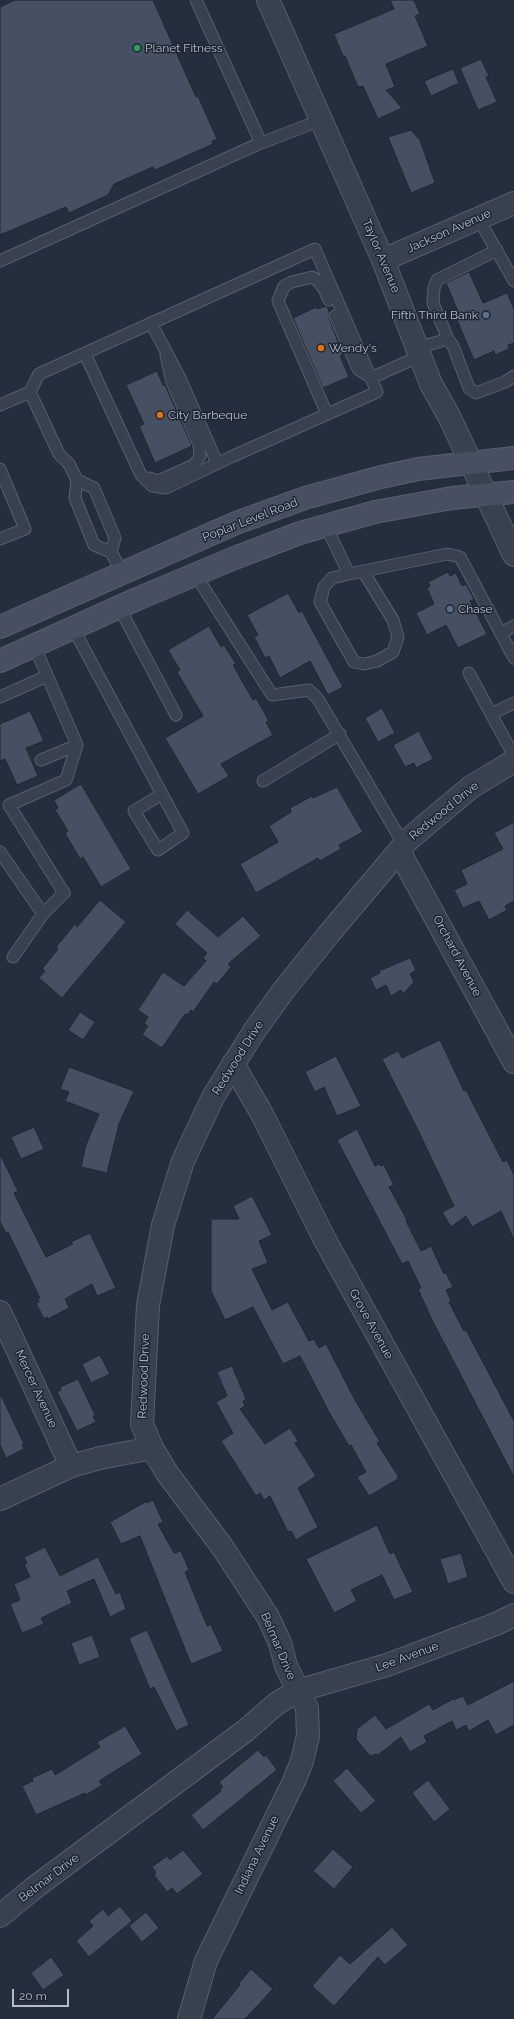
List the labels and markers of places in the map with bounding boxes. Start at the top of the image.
place label: Planet Fitness [145,41,223,55]
marker: Planet Fitness [132,43,142,53]
place label: Fifth Third Bank [391,308,478,322]
marker: Fifth Third Bank [481,310,491,320]
place label: Wendy's [329,341,377,355]
marker: Wendy's [316,343,326,353]
place label: City Barbeque [168,408,247,422]
marker: City Barbeque [155,410,165,420]
place label: Chase [458,602,493,616]
marker: Chase [445,604,455,614]

